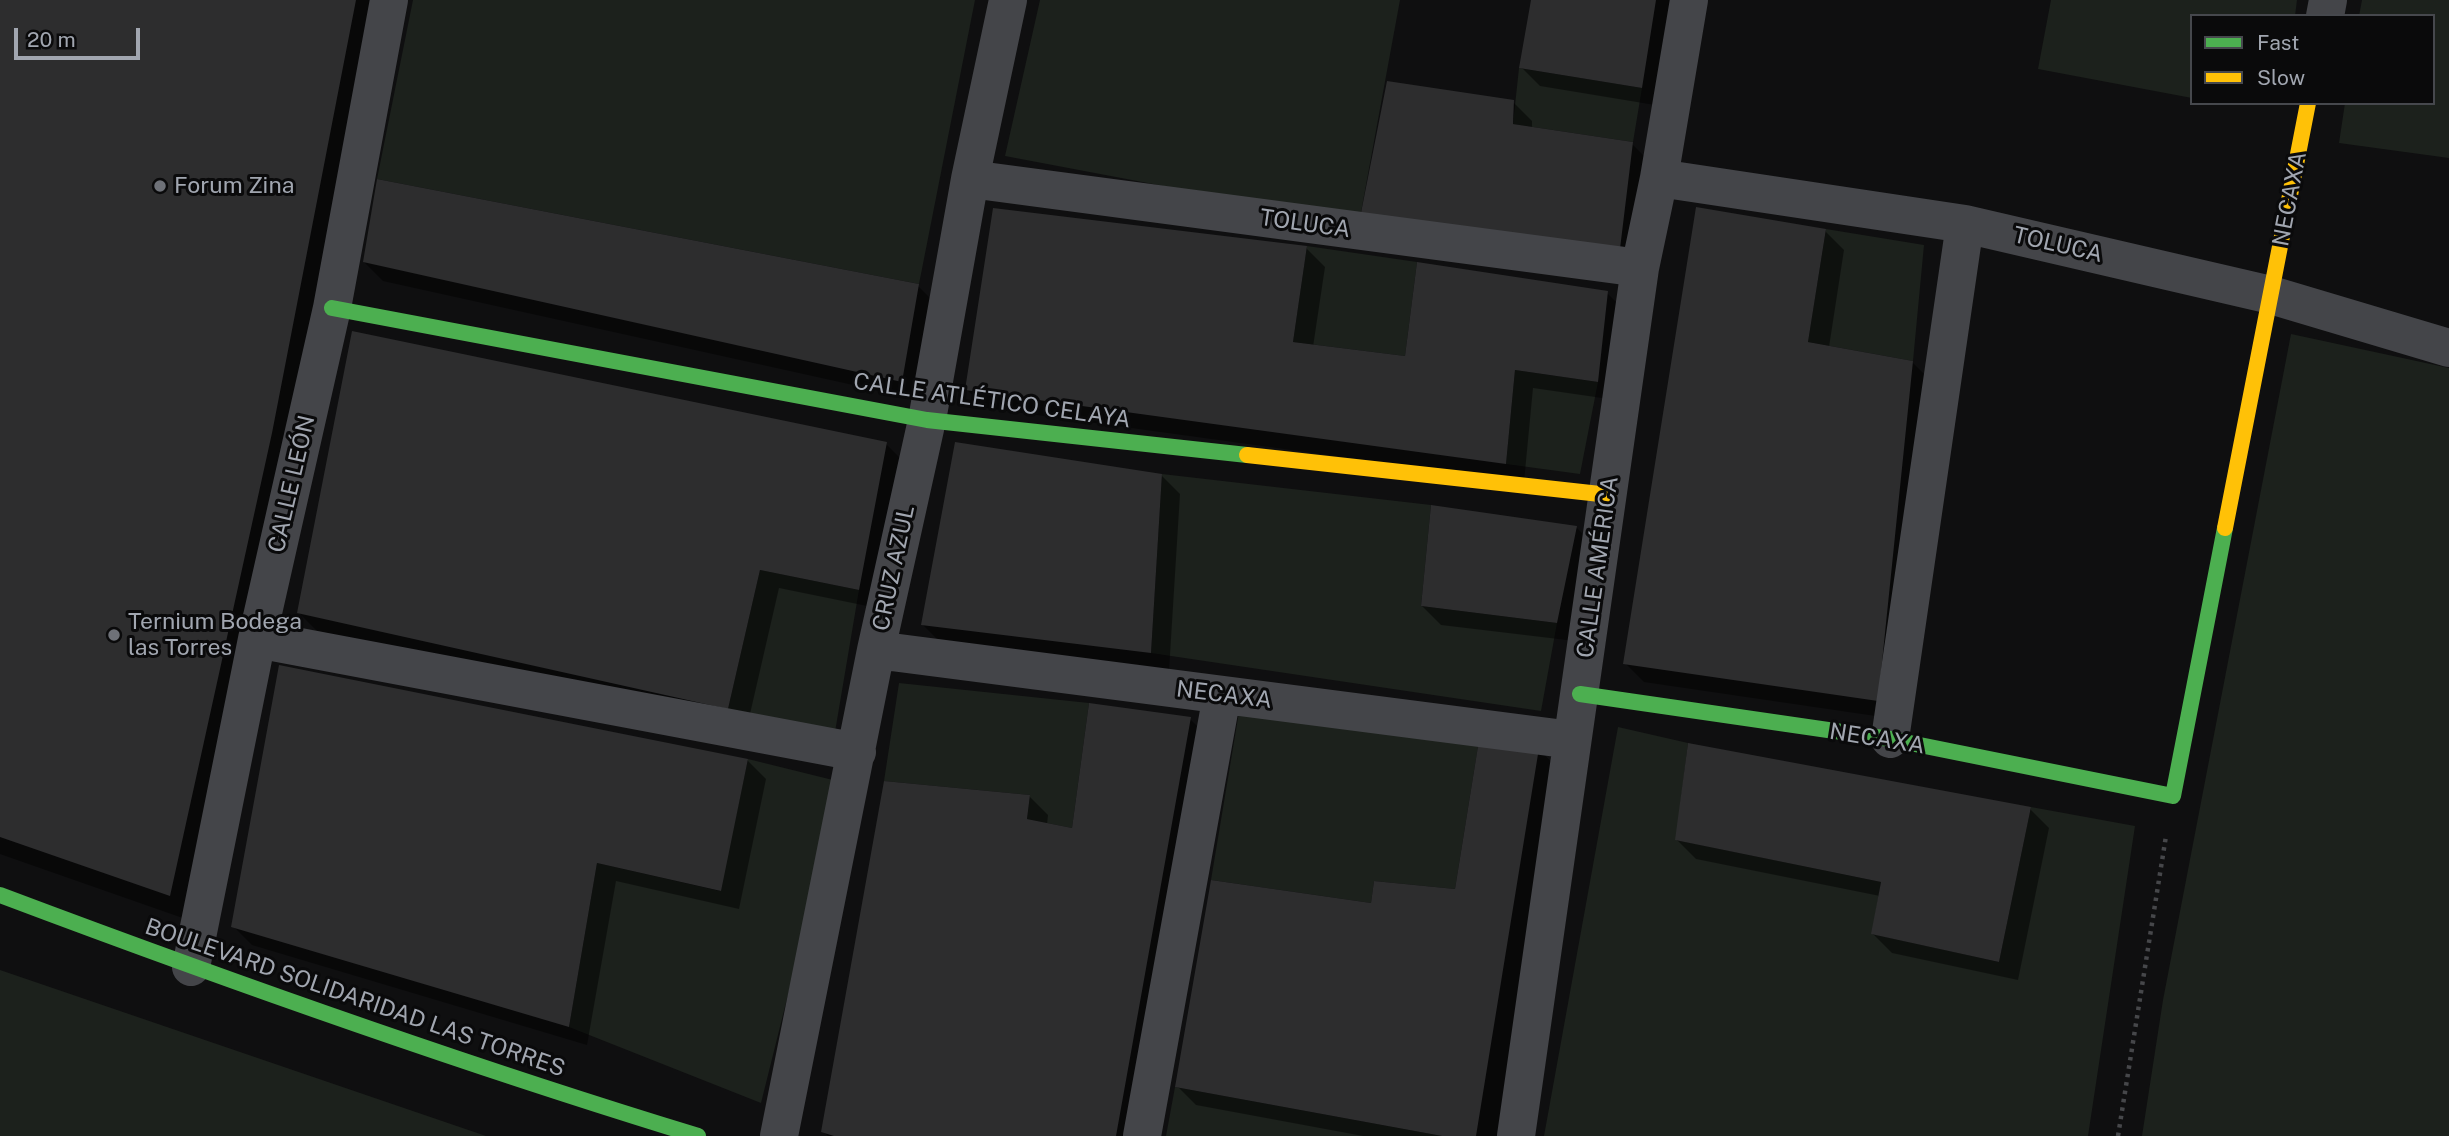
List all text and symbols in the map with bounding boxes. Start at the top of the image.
scale bar [18,14,144,58]
legend [2190,14,2435,105]
text: 20 m [27,27,76,52]
text: Fast [2257,30,2299,55]
text: Slow [2257,65,2305,90]
street label: NECAXA [2267,149,2313,249]
place label: Forum Zina [174,172,294,200]
marker: Forum Zina [152,178,168,194]
street label: TOLUCA [1258,204,1352,244]
street label: TOLUCA [2011,221,2105,269]
street label: CALLE ATLÉTICO CELAYA [852,368,1132,434]
street label: CALLE LEÓN [263,413,321,555]
street label: CALLE AMÉRICA [1572,474,1624,660]
street label: CRUZ AZUL [867,503,921,633]
place label: Ternium Bodega las Torres [128,608,302,662]
marker: Ternium Bodega las Torres [106,627,122,643]
street label: NECAXA [1175,675,1273,715]
street label: NECAXA [1827,718,1927,760]
street label: BOULEVARD SOLIDARIDAD LAS TORRES [141,913,569,1083]

